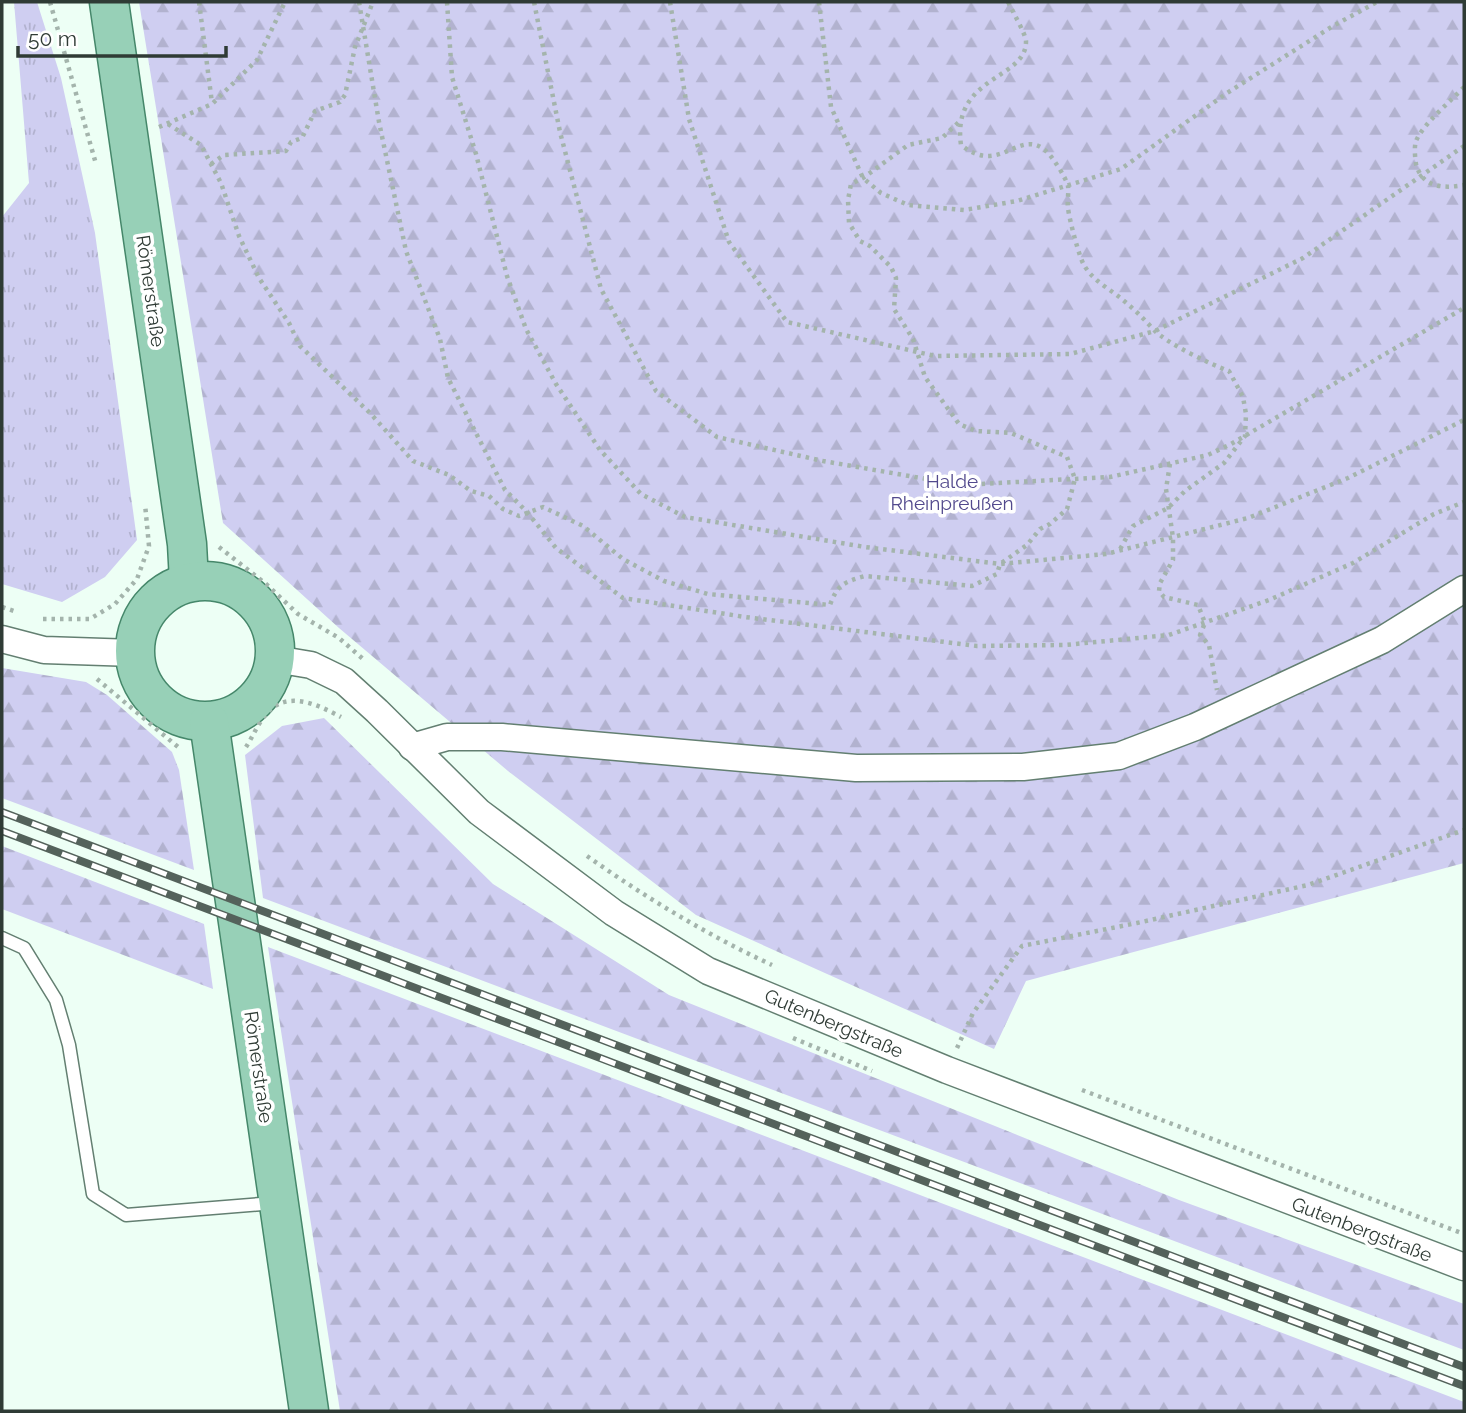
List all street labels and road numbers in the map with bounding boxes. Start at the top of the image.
street label: Römerstraße [132,234,170,348]
street label: Gutenbergstraße [761,984,907,1062]
street label: Römerstraße [240,1010,278,1124]
street label: Gutenbergstraße [1289,1192,1435,1266]

